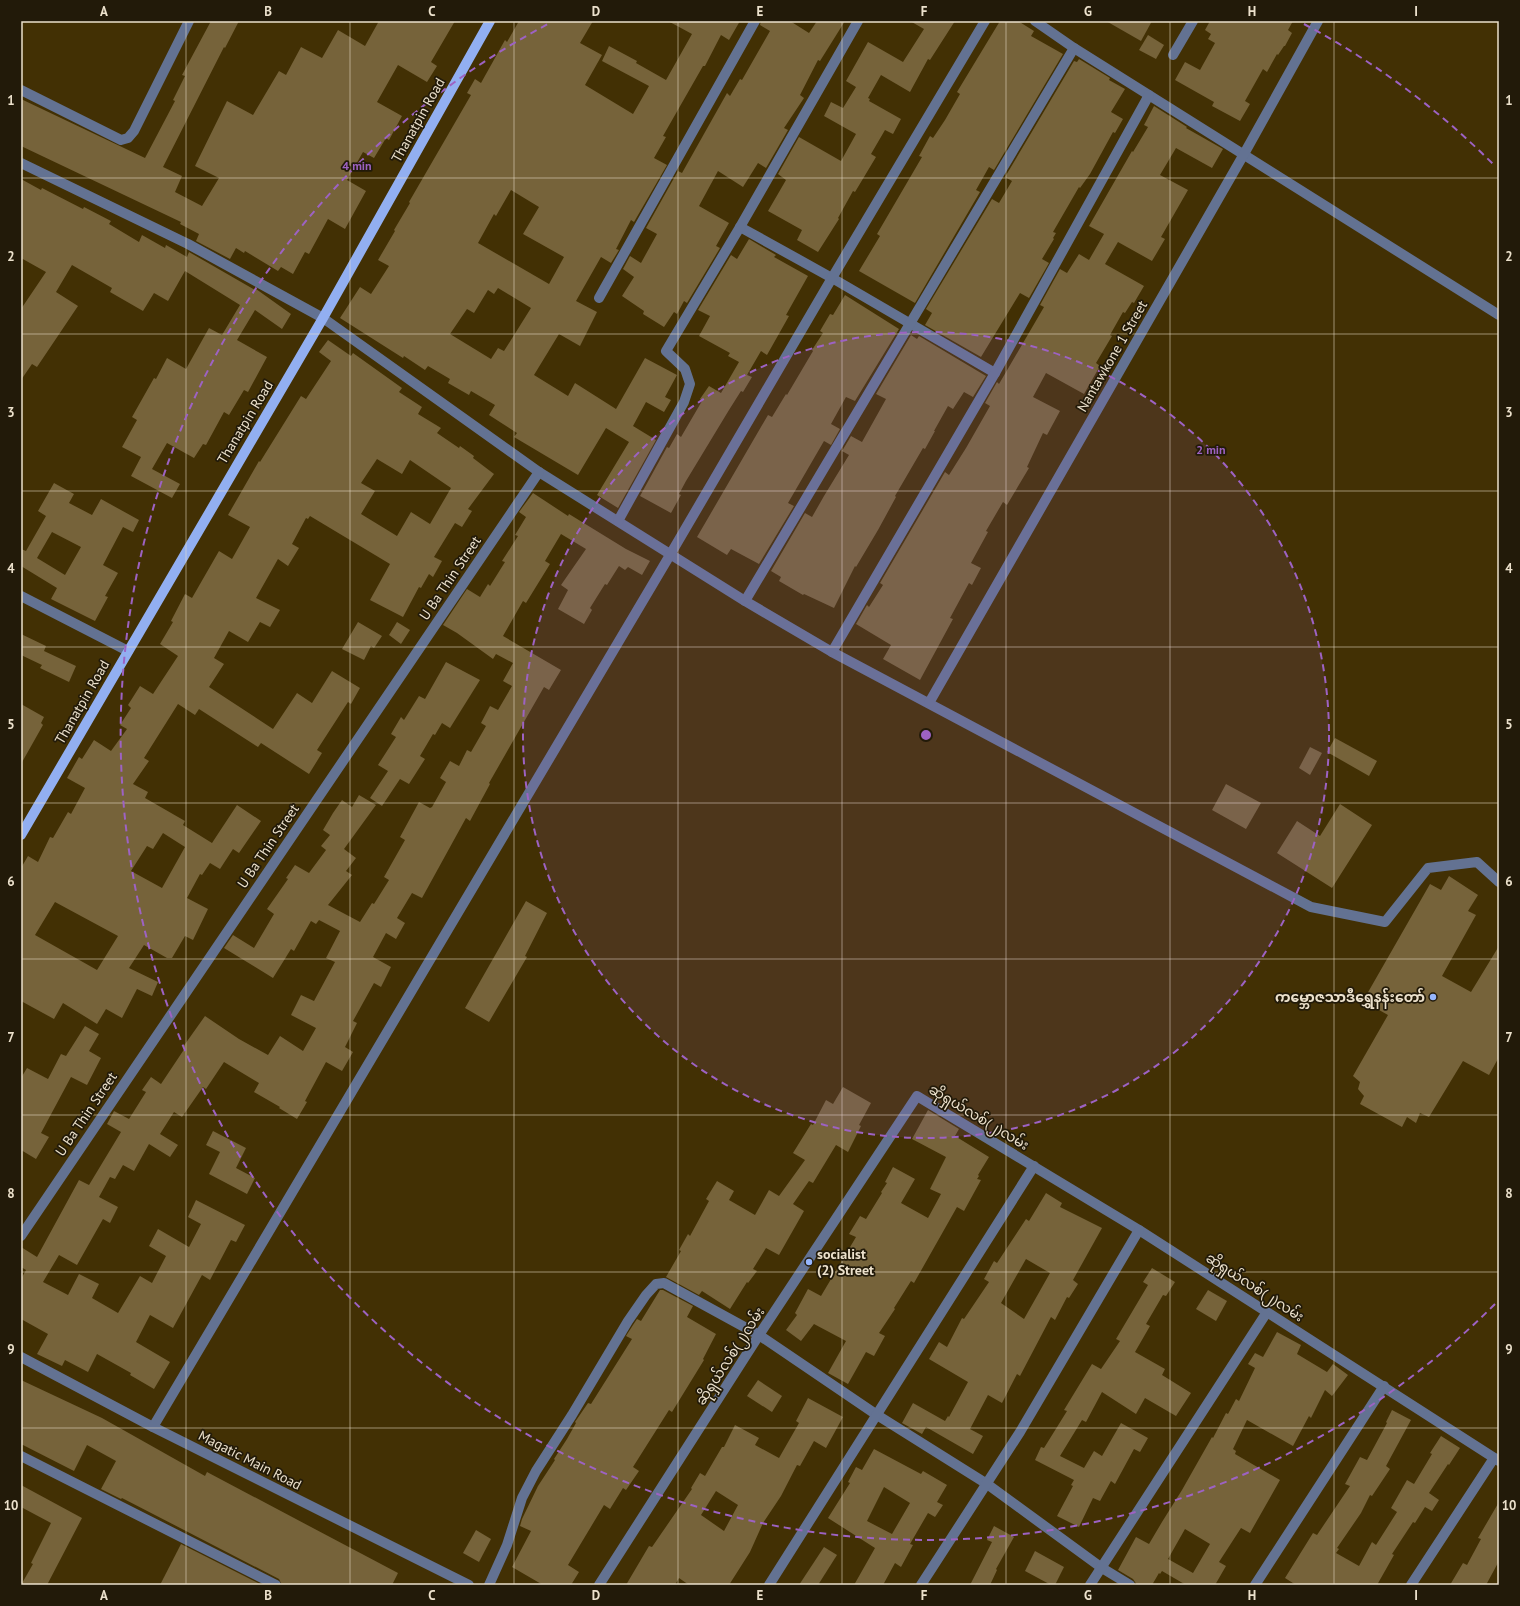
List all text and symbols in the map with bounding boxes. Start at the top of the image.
text: A [100,3,108,20]
text: B [264,3,272,20]
text: C [428,3,436,20]
text: D [592,3,600,20]
text: E [757,3,764,20]
text: F [921,3,928,20]
text: G [1084,3,1092,20]
text: H [1248,3,1256,20]
text: I [1414,3,1418,20]
street label: Thanatpin Road [387,74,449,166]
text: 1 [7,92,15,109]
text: 1 [1505,92,1513,109]
text: 4 min [342,158,372,173]
text: 2 [7,248,15,265]
text: 2 [1505,248,1513,265]
street label: Nantawkone 1 Street [1073,297,1151,415]
street label: Thanatpin Road [213,377,277,467]
text: 3 [7,404,15,421]
text: 3 [1505,404,1513,421]
text: 2 min [1196,442,1226,457]
street label: U Ba Thin Street [415,532,485,624]
text: 4 [7,560,15,577]
text: 4 [1505,560,1513,577]
street label: Thanatpin Road [51,657,113,747]
text: 5 [7,716,15,733]
text: 5 [1505,716,1513,733]
centre of rings [919,728,933,742]
street label: U Ba Thin Street [233,800,303,892]
text: 6 [7,873,15,890]
text: 6 [1505,873,1513,890]
place label: ကမ္ဘောဇသာဒီရွှေနန်းတော် [1275,987,1425,1009]
marker: ကမ္ဘောဇသာဒီရွှေနန်းတော် [1428,992,1438,1002]
text: 7 [7,1029,15,1046]
text: 7 [1505,1029,1513,1046]
street label: U Ba Thin Street [51,1068,121,1160]
street label: ဆိုရှယ်လစ်(၂)လမ်း [924,1079,1033,1157]
text: 8 [7,1185,15,1202]
text: 8 [1505,1185,1513,1202]
place label: socialist (2) Street [817,1245,874,1279]
street label: ဆိုရှယ်လစ်(၂)လမ်း [1201,1248,1308,1328]
marker: socialist (2) Street [804,1257,814,1267]
street label: ဆိုရှယ်လစ်(၂)လမ်း [691,1303,771,1410]
text: 9 [7,1341,15,1358]
text: 9 [1505,1341,1513,1358]
street label: Magatic Main Road [195,1426,305,1494]
text: 10 [4,1497,18,1514]
text: 10 [1502,1497,1516,1514]
text: A [100,1587,108,1604]
text: B [264,1587,272,1604]
text: C [428,1587,436,1604]
text: D [592,1587,600,1604]
text: E [757,1587,764,1604]
text: F [921,1587,928,1604]
text: G [1084,1587,1092,1604]
text: H [1248,1587,1256,1604]
text: I [1414,1587,1418,1604]

